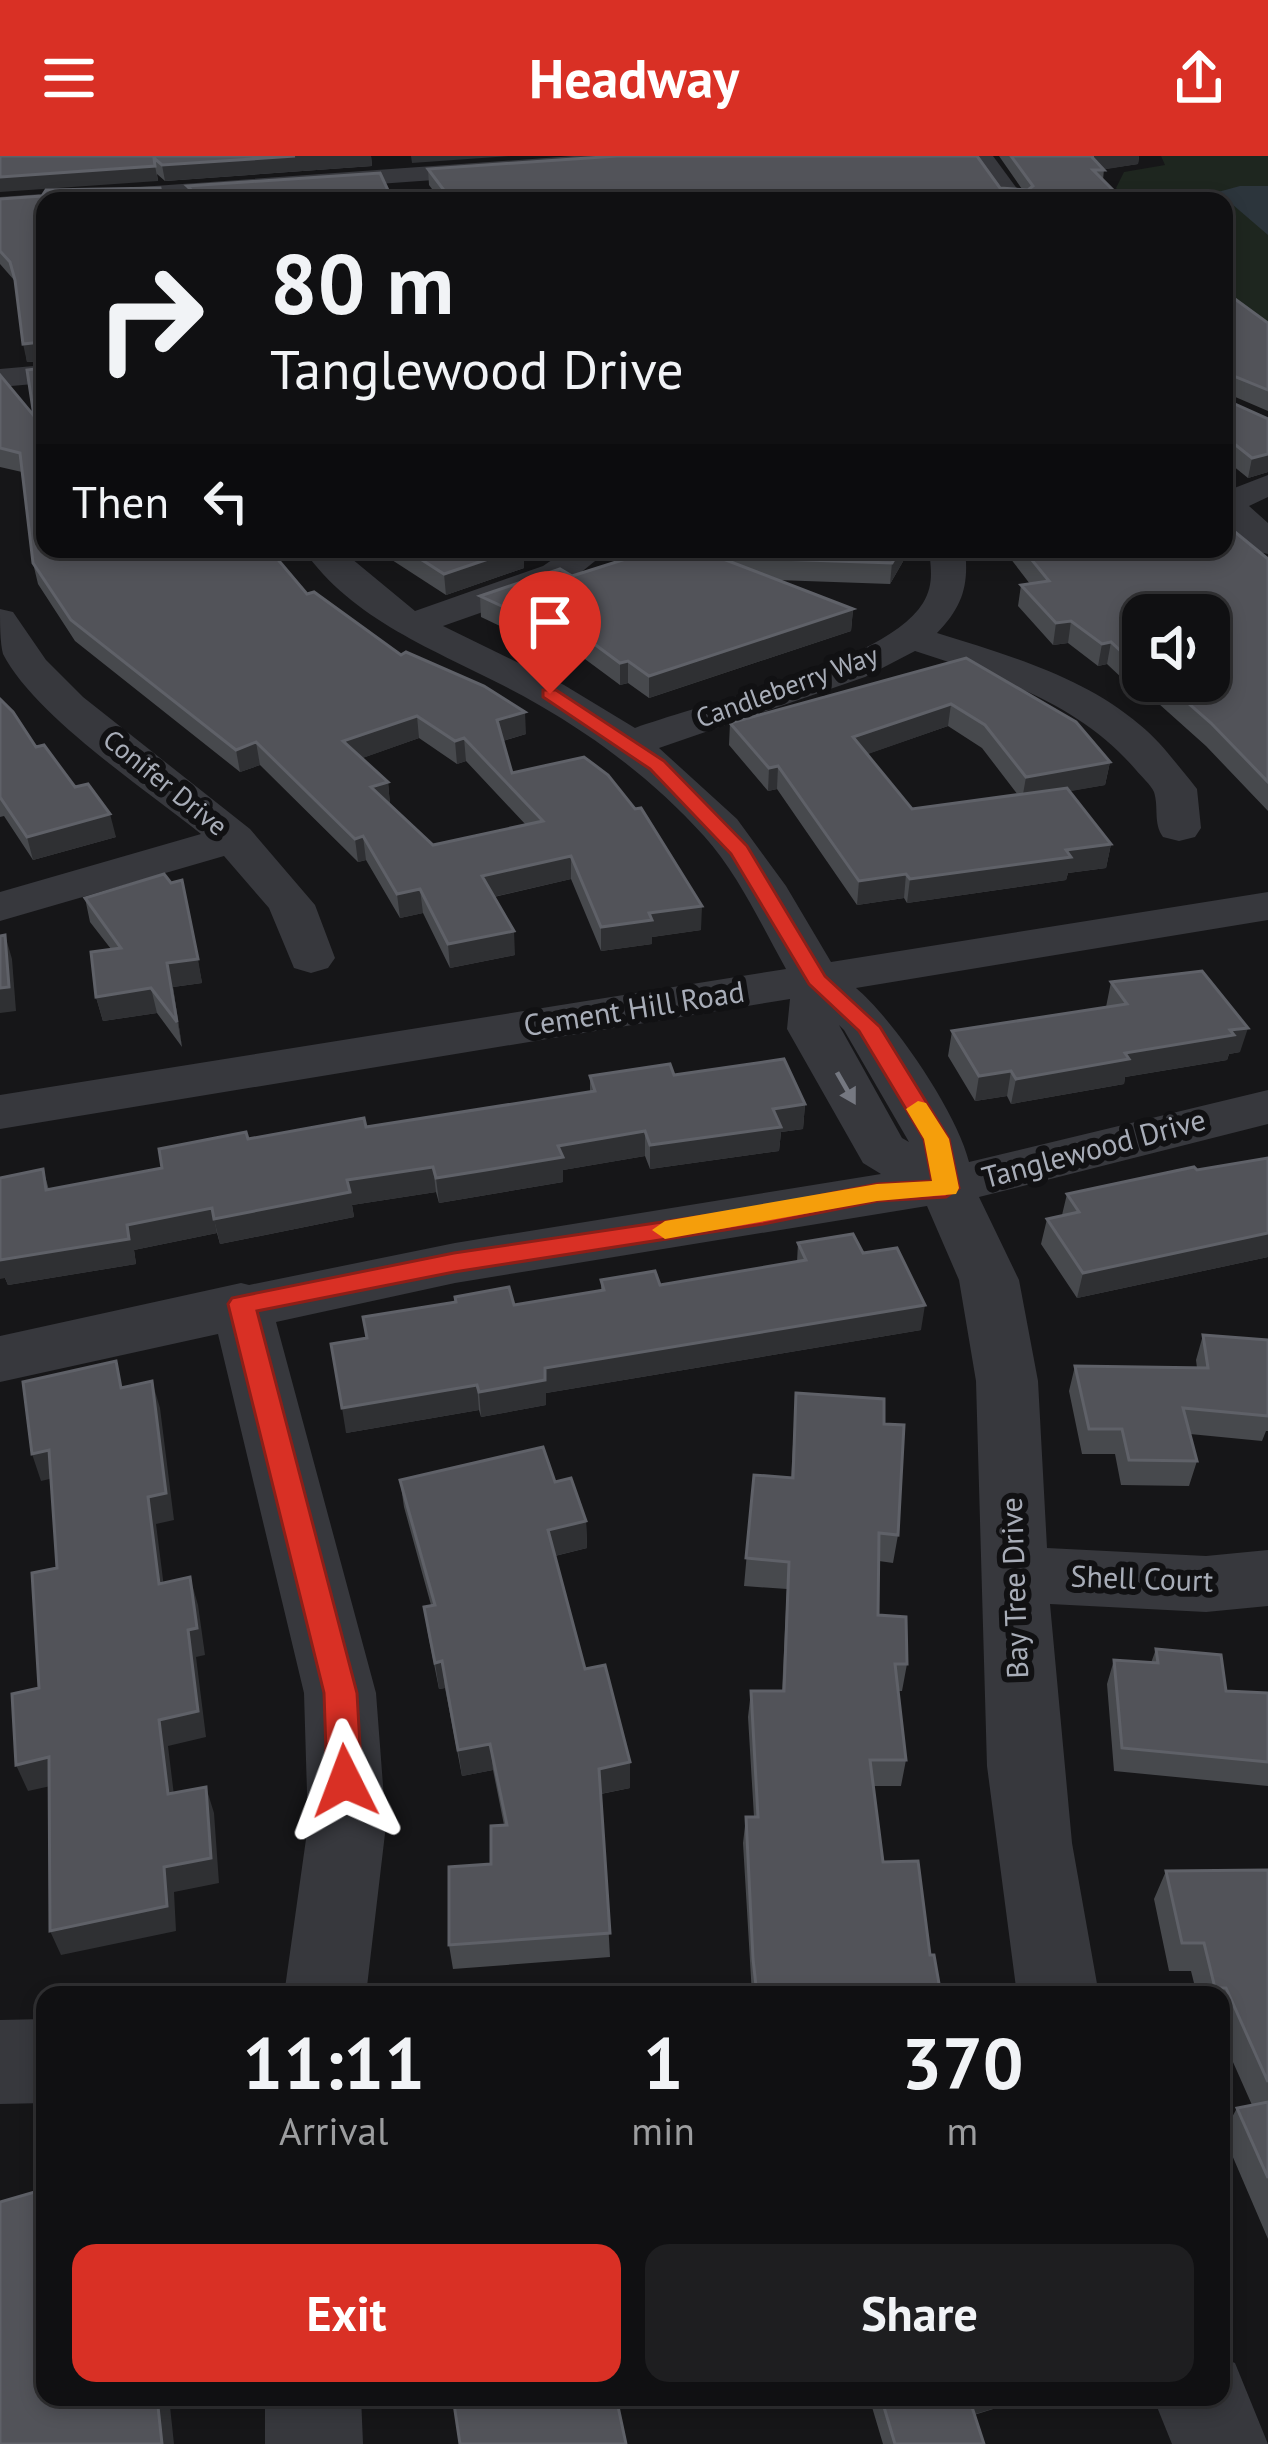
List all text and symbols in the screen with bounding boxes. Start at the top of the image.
text: Headway [529,43,739,113]
icon: menu [36,45,102,111]
icon: share [1166,45,1232,111]
text: 80 m [270,228,454,337]
icon: right [72,240,228,396]
text: Tanglewood Drive [270,334,684,404]
icon: left [193,468,259,534]
text: Then [72,472,169,530]
pin [499,571,601,694]
icon: arrive [517,589,583,655]
map controls [1122,594,1230,702]
button: sound [1122,594,1230,702]
street label: Candleberry Way [691,637,883,735]
street label: Conifer Drive [97,722,235,843]
street label: Cement Hill Road [521,971,747,1044]
one-way arrow [835,1071,856,1104]
street label: Tanglewood Drive [978,1099,1210,1196]
street label: Bay Tree Drive [991,1497,1036,1679]
street label: Shell Court [1070,1556,1214,1599]
position arrow [282,1718,408,1844]
text: 11:11 [242,2016,425,2109]
text: 1 [643,2016,684,2109]
text: 370 [901,2016,1024,2109]
text: Arrival [279,2105,388,2156]
text: min [631,2105,695,2156]
text: m [947,2105,978,2156]
button: Exit [72,2244,621,2382]
button: Share [645,2244,1194,2382]

